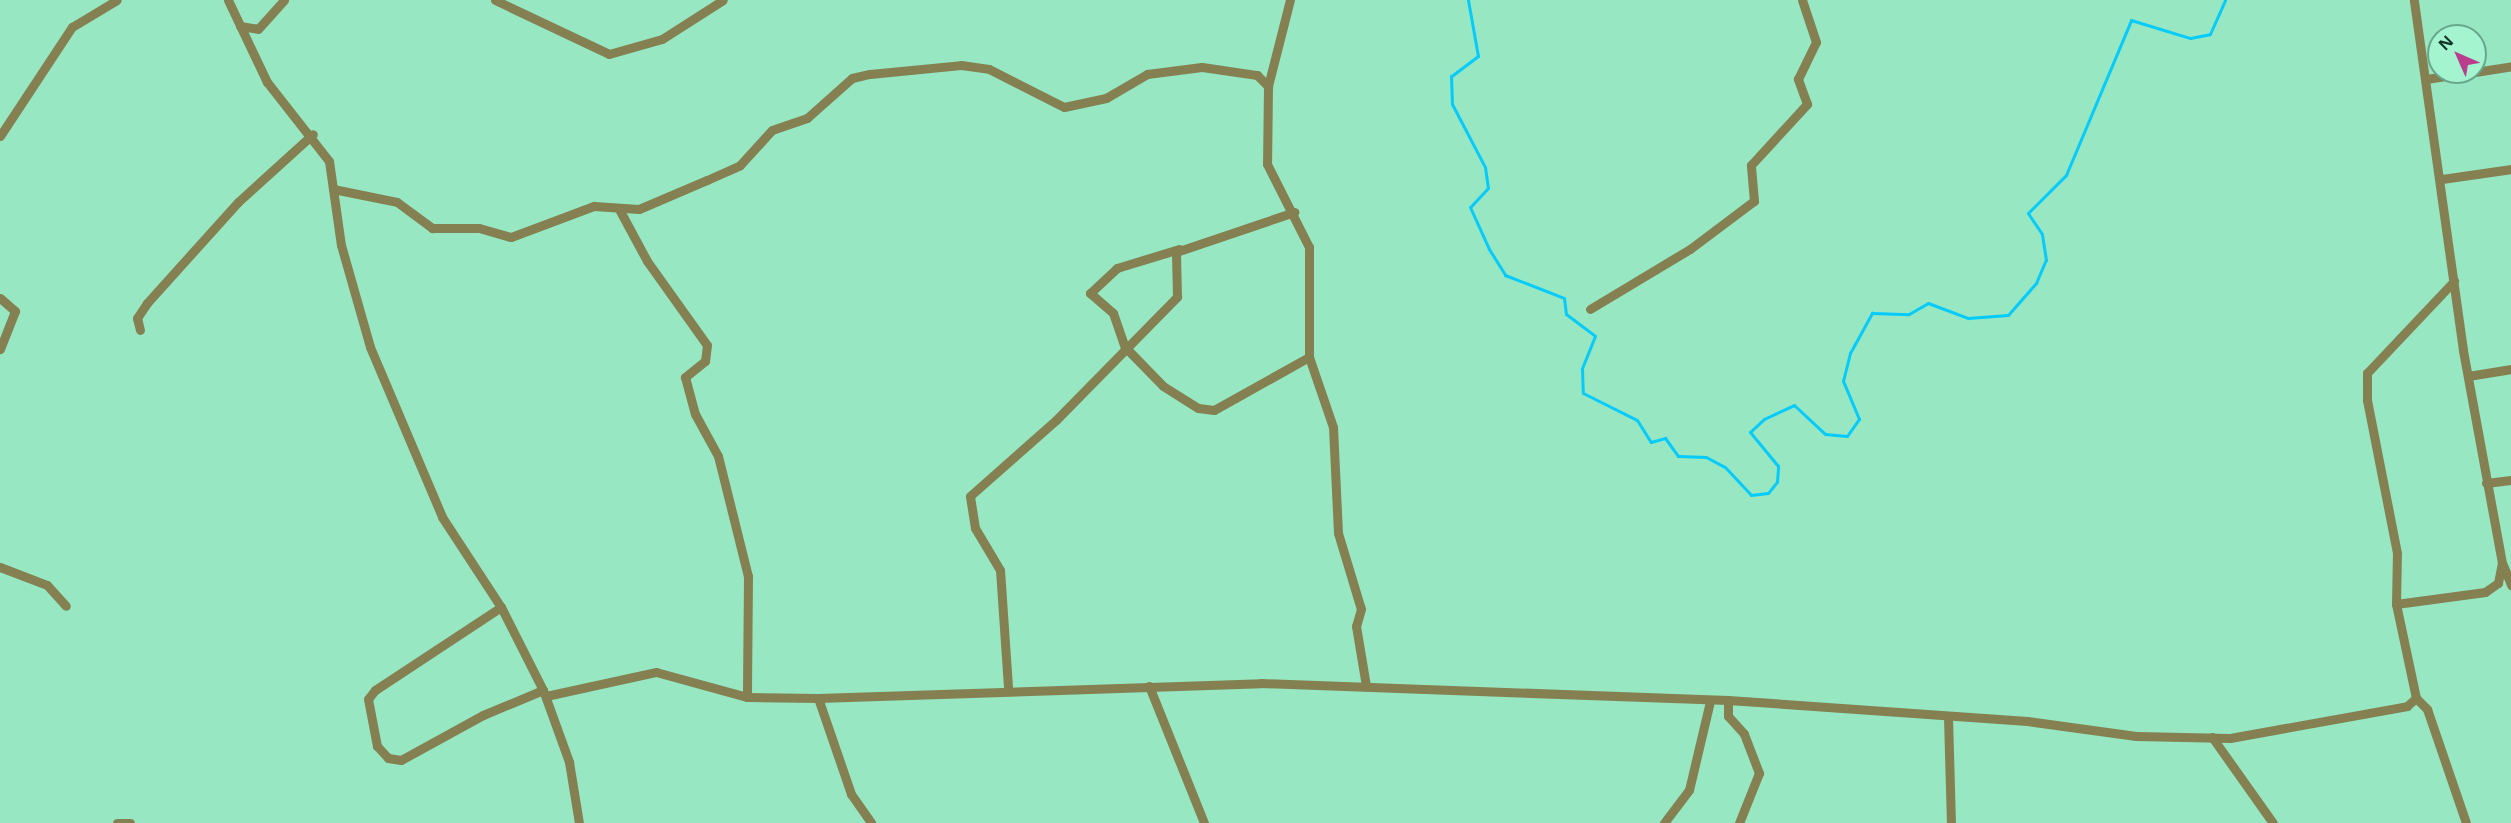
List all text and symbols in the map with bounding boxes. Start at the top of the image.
north arrow [2427,24,2487,84]
text: N [2433,30,2458,55]

